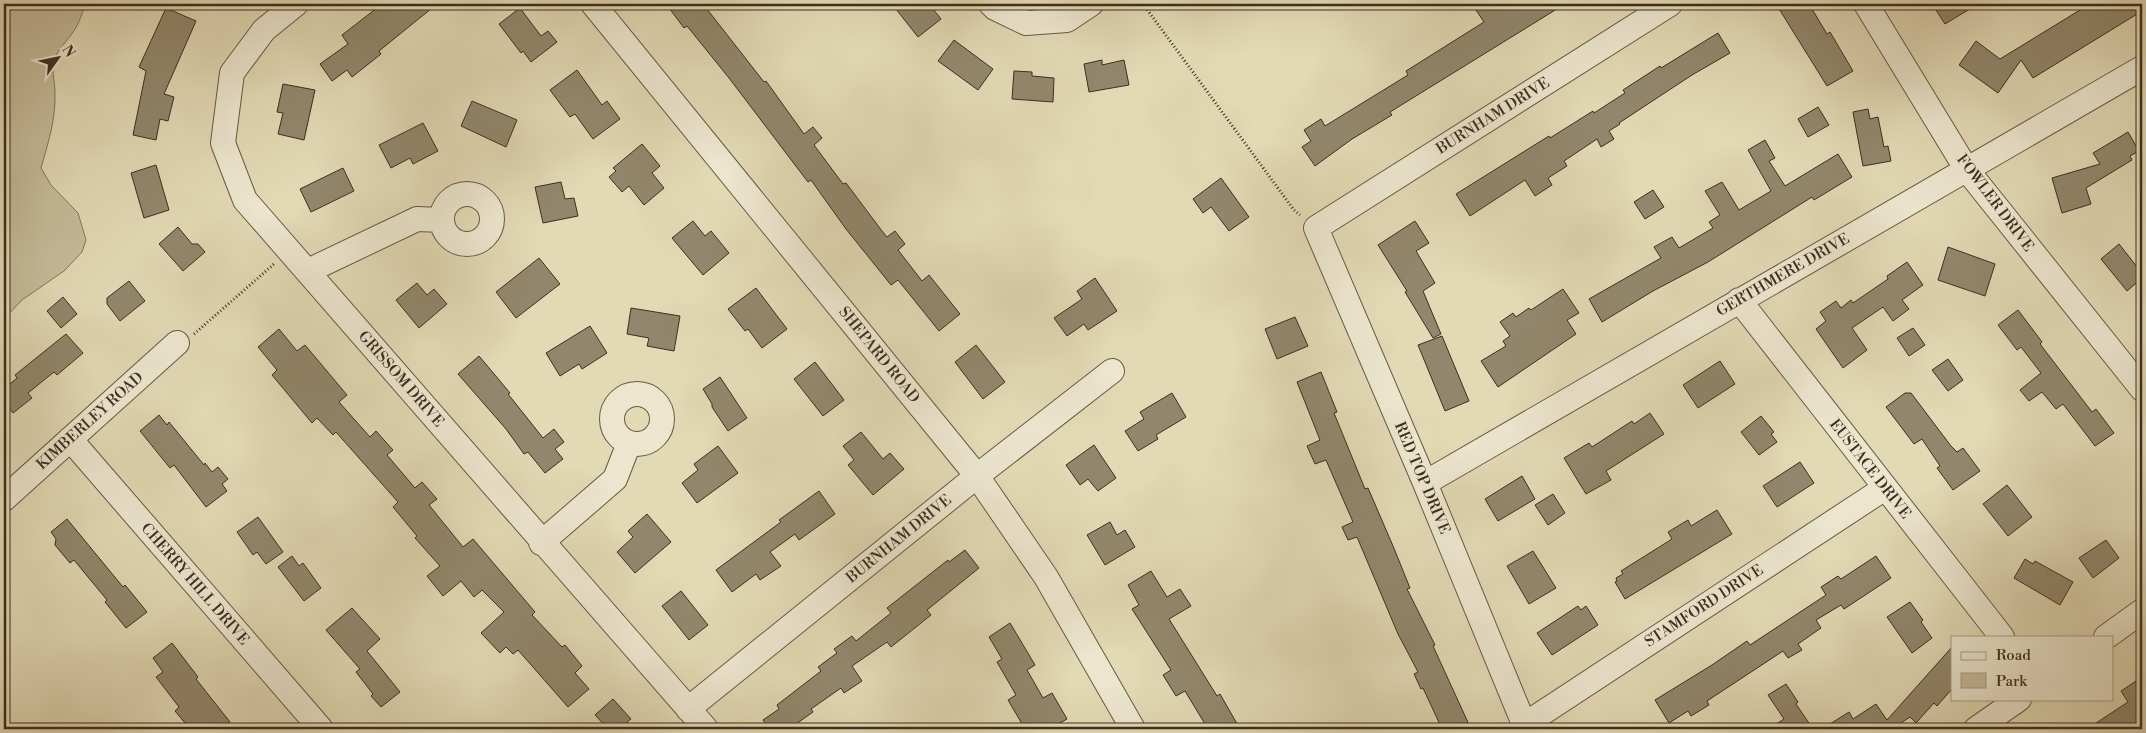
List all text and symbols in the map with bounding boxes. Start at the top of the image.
north arrow [32,32,82,82]
text: N [57,42,79,61]
street label: BURNHAM DRIVE [1432,73,1553,159]
street label: FOWLER DRIVE [1952,151,2038,255]
street label: GERTHMERE DRIVE [1713,229,1853,321]
street label: SHEPARD ROAD [834,303,924,407]
street label: GRISSOM DRIVE [354,327,448,431]
street label: KIMBERLEY ROAD [33,368,147,474]
street label: EUSTACE DRIVE [1825,415,1915,523]
street label: RED TOP DRIVE [1390,419,1454,537]
street label: BURNHAM DRIVE [842,491,956,588]
street label: CHERRY HILL DRIVE [137,519,253,649]
street label: STAMFORD DRIVE [1641,561,1767,651]
legend [1951,636,2114,700]
text: Road [1996,646,2031,665]
text: Park [1996,672,2028,691]

